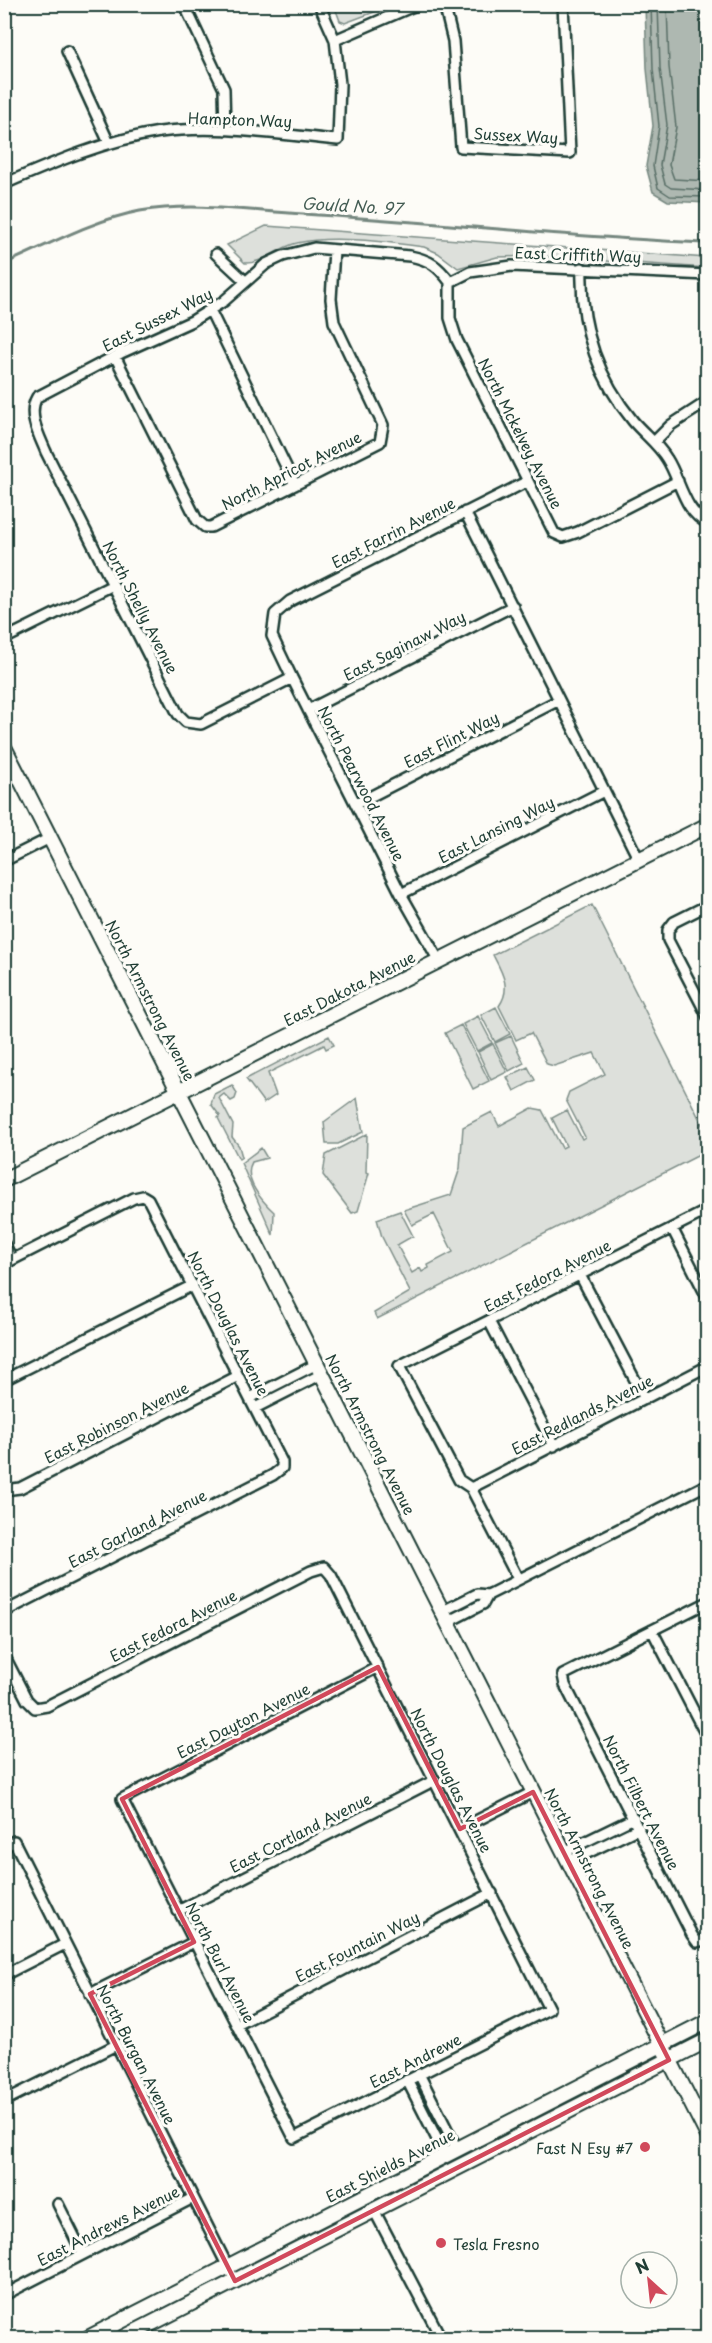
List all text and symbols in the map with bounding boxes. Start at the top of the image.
street label: Hampton Way [188,106,292,132]
street label: Sussex Way [473,121,559,149]
water label: Gould No. 97 [301,190,406,220]
street label: East Criffith Way [514,240,642,268]
street label: East Sussex Way [98,281,216,357]
street label: North Mckelvey Avenue [473,354,569,512]
street label: North Apricot Avenue [217,425,365,515]
street label: East Farrin Avenue [327,491,459,573]
street label: North Shelly Avenue [98,537,184,677]
street label: East Saginaw Way [339,604,469,686]
street label: North Pearwood Avenue [313,701,411,865]
street label: East Flint Way [399,705,503,773]
street label: East Lansing Way [434,790,558,868]
street label: North Armstrong Avenue [100,915,202,1085]
street label: East Dakota Avenue [279,945,419,1031]
street label: East Fedora Avenue [479,1233,615,1317]
street label: North Douglas Avenue [182,1247,276,1399]
street label: North Armstrong Avenue [320,1349,422,1519]
street label: East Redlands Avenue [507,1368,657,1460]
street label: East Robinson Avenue [40,1376,192,1468]
street label: East Garland Avenue [64,1483,210,1573]
street label: East Fedora Avenue [105,1583,241,1667]
street label: East Dayton Avenue [172,1676,314,1764]
street label: North Douglas Avenue [405,1704,499,1856]
street label: North Filbert Avenue [598,1731,686,1873]
street label: North Armstrong Avenue [539,1783,641,1953]
street label: East Cortland Avenue [225,1786,375,1878]
street label: North Burl Avenue [181,1898,261,2026]
street label: East Fountain Way [291,1905,423,1987]
street label: North Burgan Avenue [92,1980,182,2128]
street label: East Andrewe [365,2027,465,2093]
street label: East Shields Avenue [321,2122,459,2208]
place label: Fast N Esy #7 [536,2136,633,2159]
marker: Fast N Esy #7 [638,2140,652,2154]
street label: East Andrews Avenue [33,2179,183,2271]
place label: Tesla Fresno [453,2232,540,2255]
marker: Tesla Fresno [434,2236,448,2250]
north arrow [619,2250,679,2310]
text: N [631,2252,653,2279]

